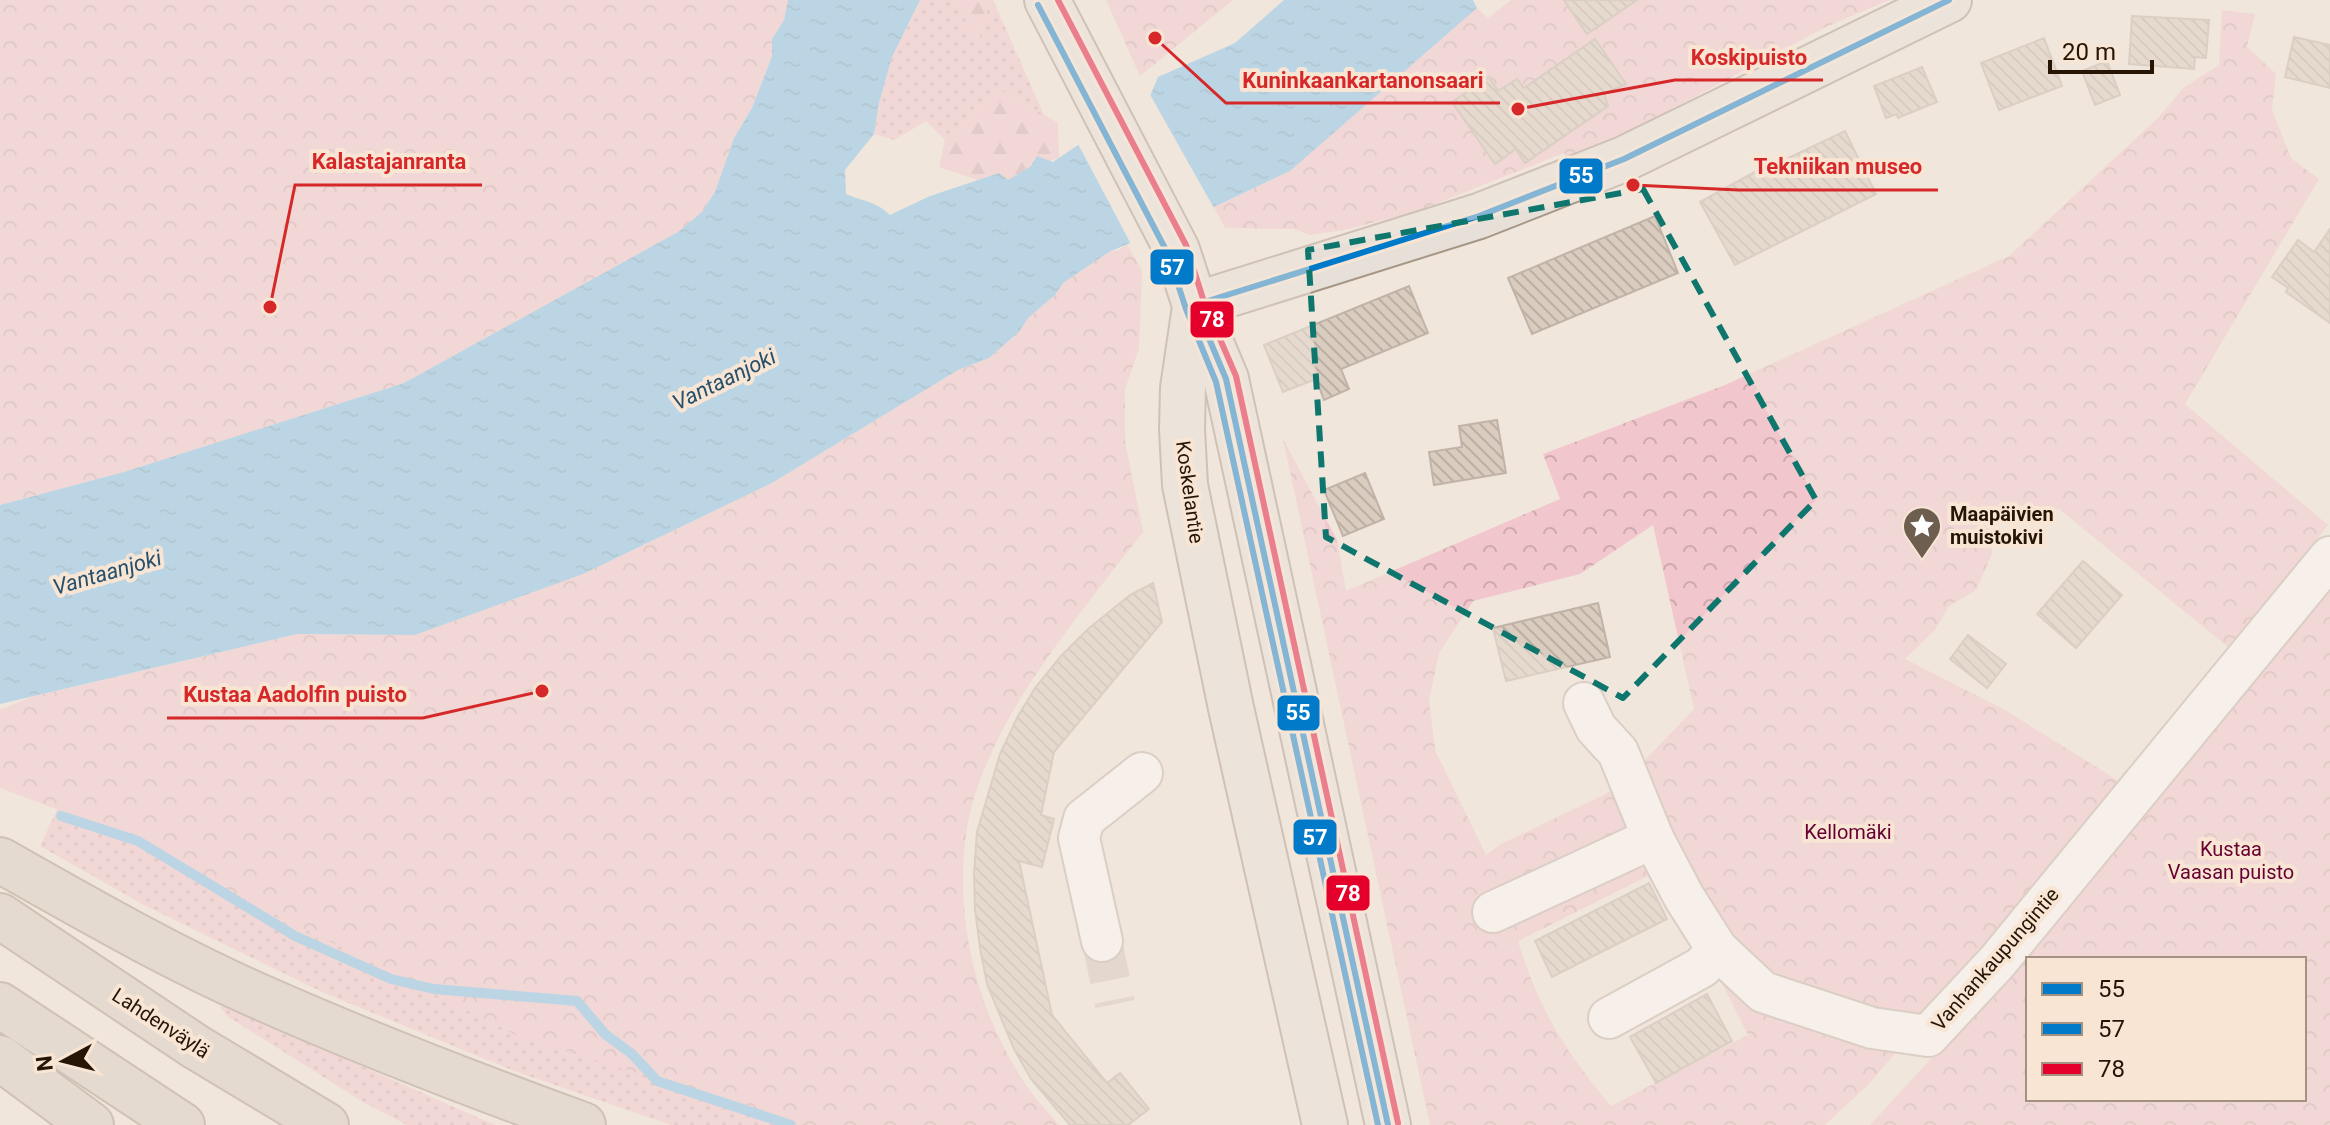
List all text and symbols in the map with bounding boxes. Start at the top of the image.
scale bar [2050,24,2152,74]
callout: Koskipuisto [1675,34,1823,80]
text: 20 m [2062,38,2116,66]
text: Koskipuisto [1691,45,1807,70]
callout: Kuninkaankartanonsaari [1226,57,1500,103]
text: Kuninkaankartanonsaari [1242,68,1484,93]
callout: Kalastajanranta [295,139,482,185]
callout: Tekniikan museo [1738,144,1938,190]
text: Kalastajanranta [312,149,467,174]
text: Tekniikan museo [1754,154,1922,179]
line badge: 55 [1558,157,1604,195]
text: 55 [1568,163,1594,188]
line badge: 57 [1149,248,1195,286]
text: 57 [1159,255,1185,280]
line badge: 78 [1189,300,1235,339]
text: 78 [1199,307,1225,332]
water label: Vantaanjoki [669,343,781,415]
street label: Koskelantie [1171,439,1209,545]
place label: Maapäivien muistokivi [1950,502,2054,549]
place icon: Maapäivien muistokivi [1901,505,1943,560]
water label: Vantaanjoki [50,545,165,600]
callout: Kustaa Aadolfin puisto [167,672,423,718]
text: Kustaa Aadolfin puisto [183,682,407,707]
line badge: 55 [1276,694,1321,732]
text: 55 [1285,700,1311,725]
line badge: 57 [1292,818,1338,856]
park label: Kellomäki [1804,820,1892,844]
text: 57 [1302,825,1328,850]
park label: Kustaa Vaasan puisto [2168,837,2294,884]
line badge: 78 [1325,874,1371,912]
text: 78 [1335,881,1361,906]
street label: Vanhankaupungintie [1926,883,2064,1035]
legend [2026,957,2306,1101]
text: 55 [2098,975,2125,1003]
street label: Lahdenväylä [108,983,214,1063]
text: 57 [2098,1015,2125,1043]
north arrow [24,1021,104,1101]
text: N [31,1054,58,1073]
text: 78 [2098,1055,2125,1083]

